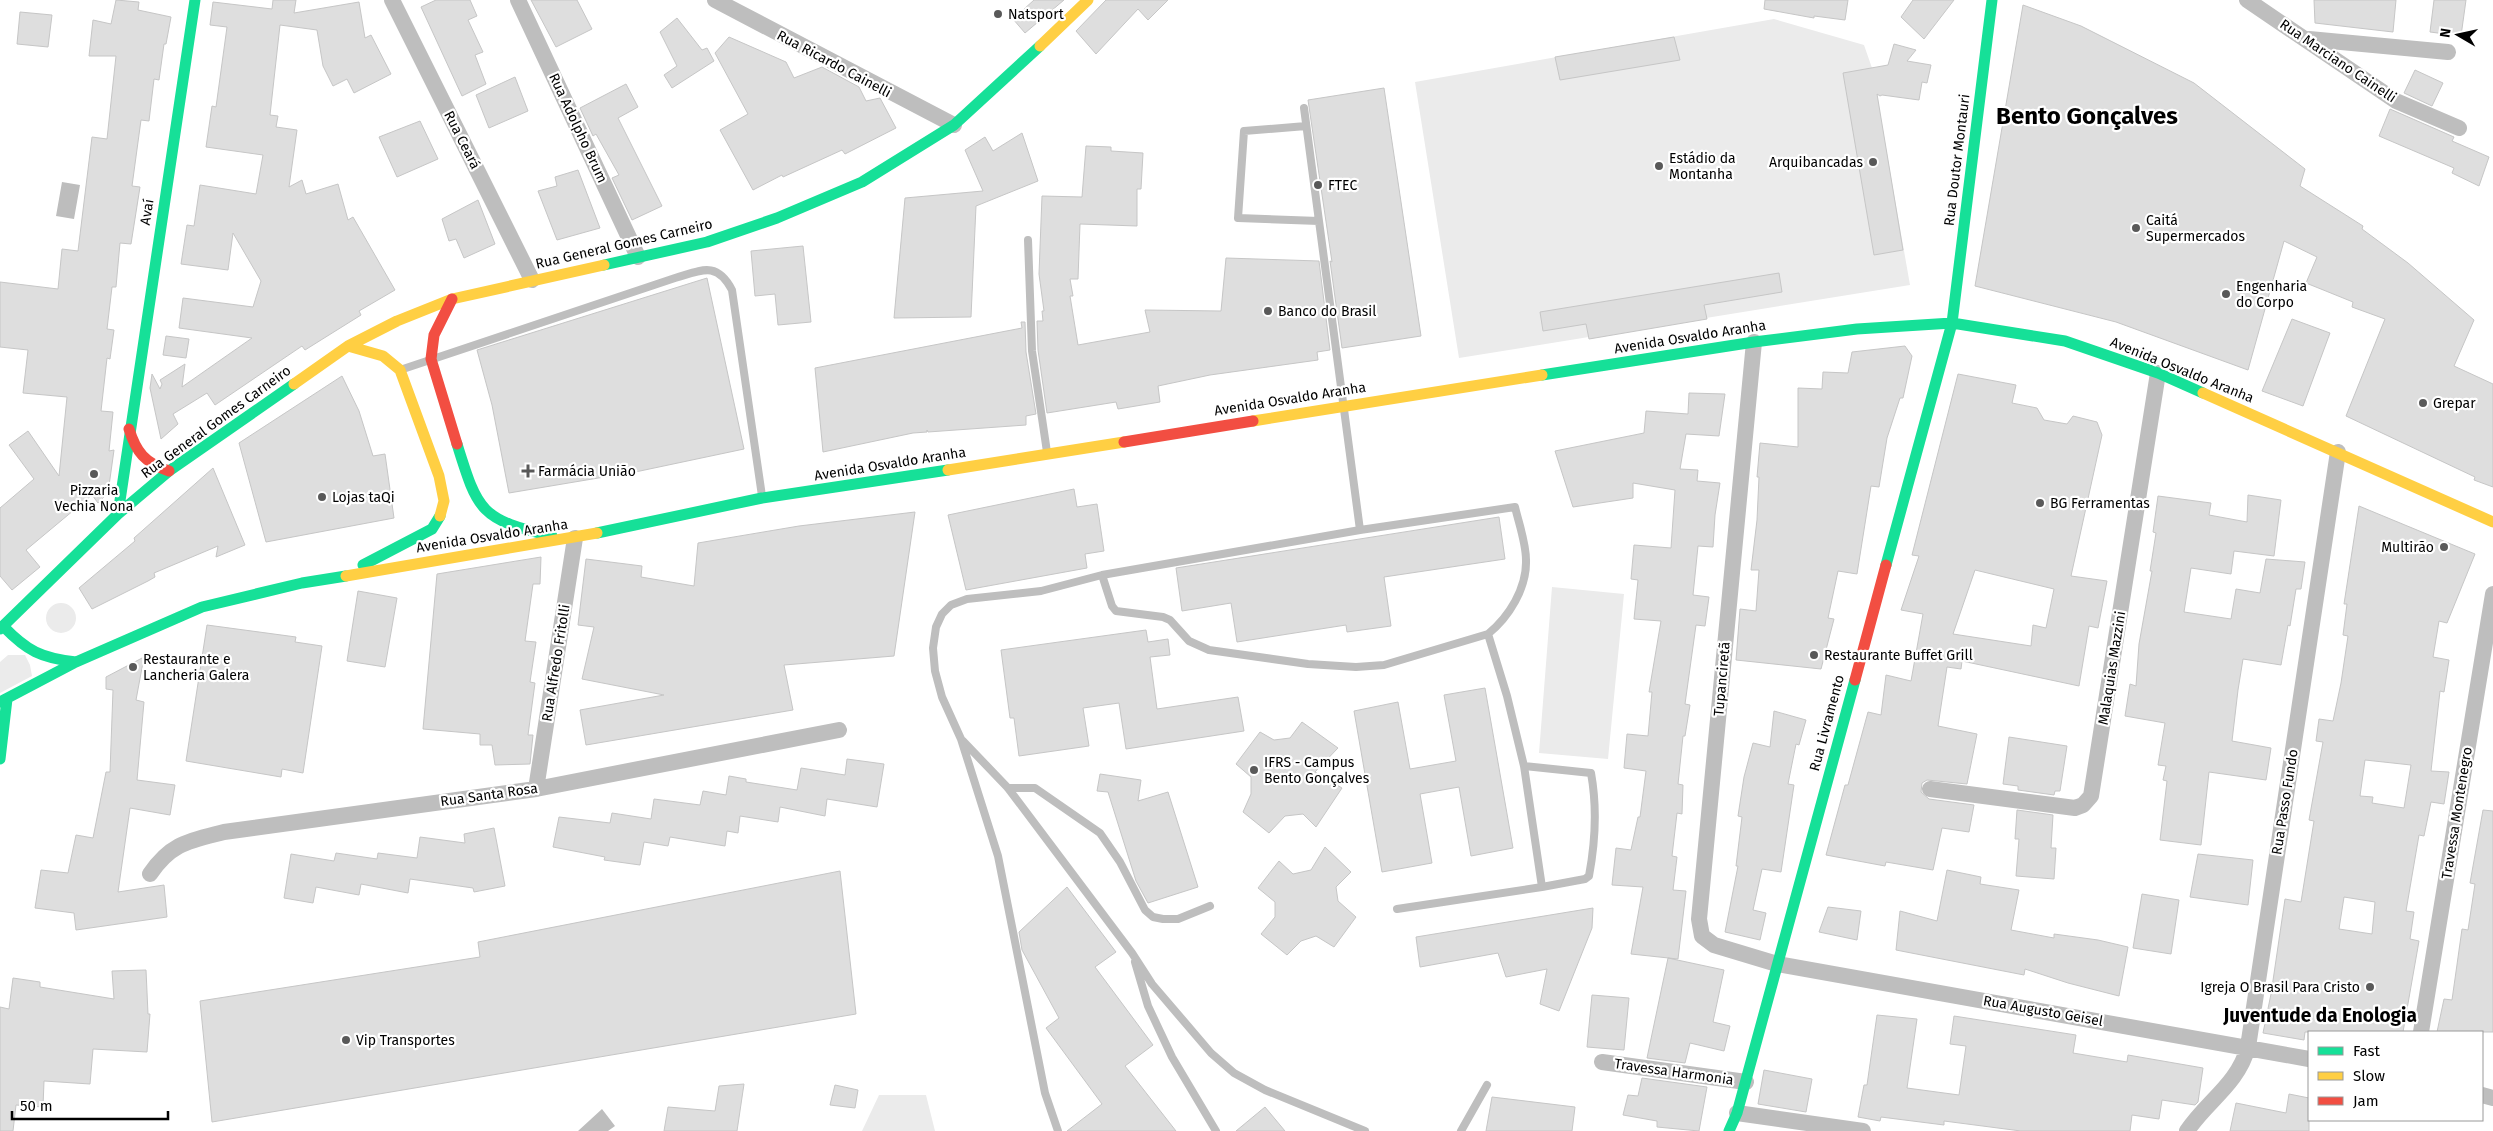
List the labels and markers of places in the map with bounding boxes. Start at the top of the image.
place label: Natsport [1008,6,1065,23]
marker: Natsport [992,8,1004,20]
place label: Estádio da Montanha [1669,150,1736,183]
place label: Arquibancadas [1769,154,1863,171]
marker: Arquibancadas [1867,156,1879,168]
marker: Estádio da Montanha [1653,160,1665,172]
place label: FTEC [1328,177,1357,194]
marker: FTEC [1312,179,1324,191]
place label: Caitá Supermercados [2146,212,2245,245]
marker: Caitá Supermercados [2130,222,2142,234]
place label: Engenharia do Corpo [2236,278,2307,311]
marker: Engenharia do Corpo [2220,288,2232,300]
place label: Banco do Brasil [1278,303,1376,320]
marker: Banco do Brasil [1262,305,1274,317]
place label: Grepar [2433,395,2476,412]
marker: Grepar [2417,397,2429,409]
place label: Farmácia União [538,463,636,480]
marker: Farmácia União [522,465,534,477]
marker: Pizzaria Vechia Nona [88,468,100,480]
place label: Pizzaria Vechia Nona [55,482,133,515]
place label: Lojas taQi [332,489,395,506]
marker: Lojas taQi [316,491,328,503]
place label: BG Ferramentas [2050,495,2150,512]
marker: BG Ferramentas [2034,497,2046,509]
place label: Multirão [2381,539,2434,556]
marker: Multirão [2438,541,2450,553]
place label: Restaurante Buffet Grill [1824,647,1973,664]
marker: Restaurante Buffet Grill [1808,649,1820,661]
place label: Restaurante e Lancheria Galera [143,651,249,684]
marker: Restaurante e Lancheria Galera [127,661,139,673]
place label: IFRS - Campus Bento Gonçalves [1264,754,1370,787]
marker: IFRS - Campus Bento Gonçalves [1248,764,1260,776]
place label: Igreja O Brasil Para Cristo [2200,979,2360,996]
marker: Igreja O Brasil Para Cristo [2364,981,2376,993]
place label: Vip Transportes [356,1032,455,1049]
marker: Vip Transportes [340,1034,352,1046]

